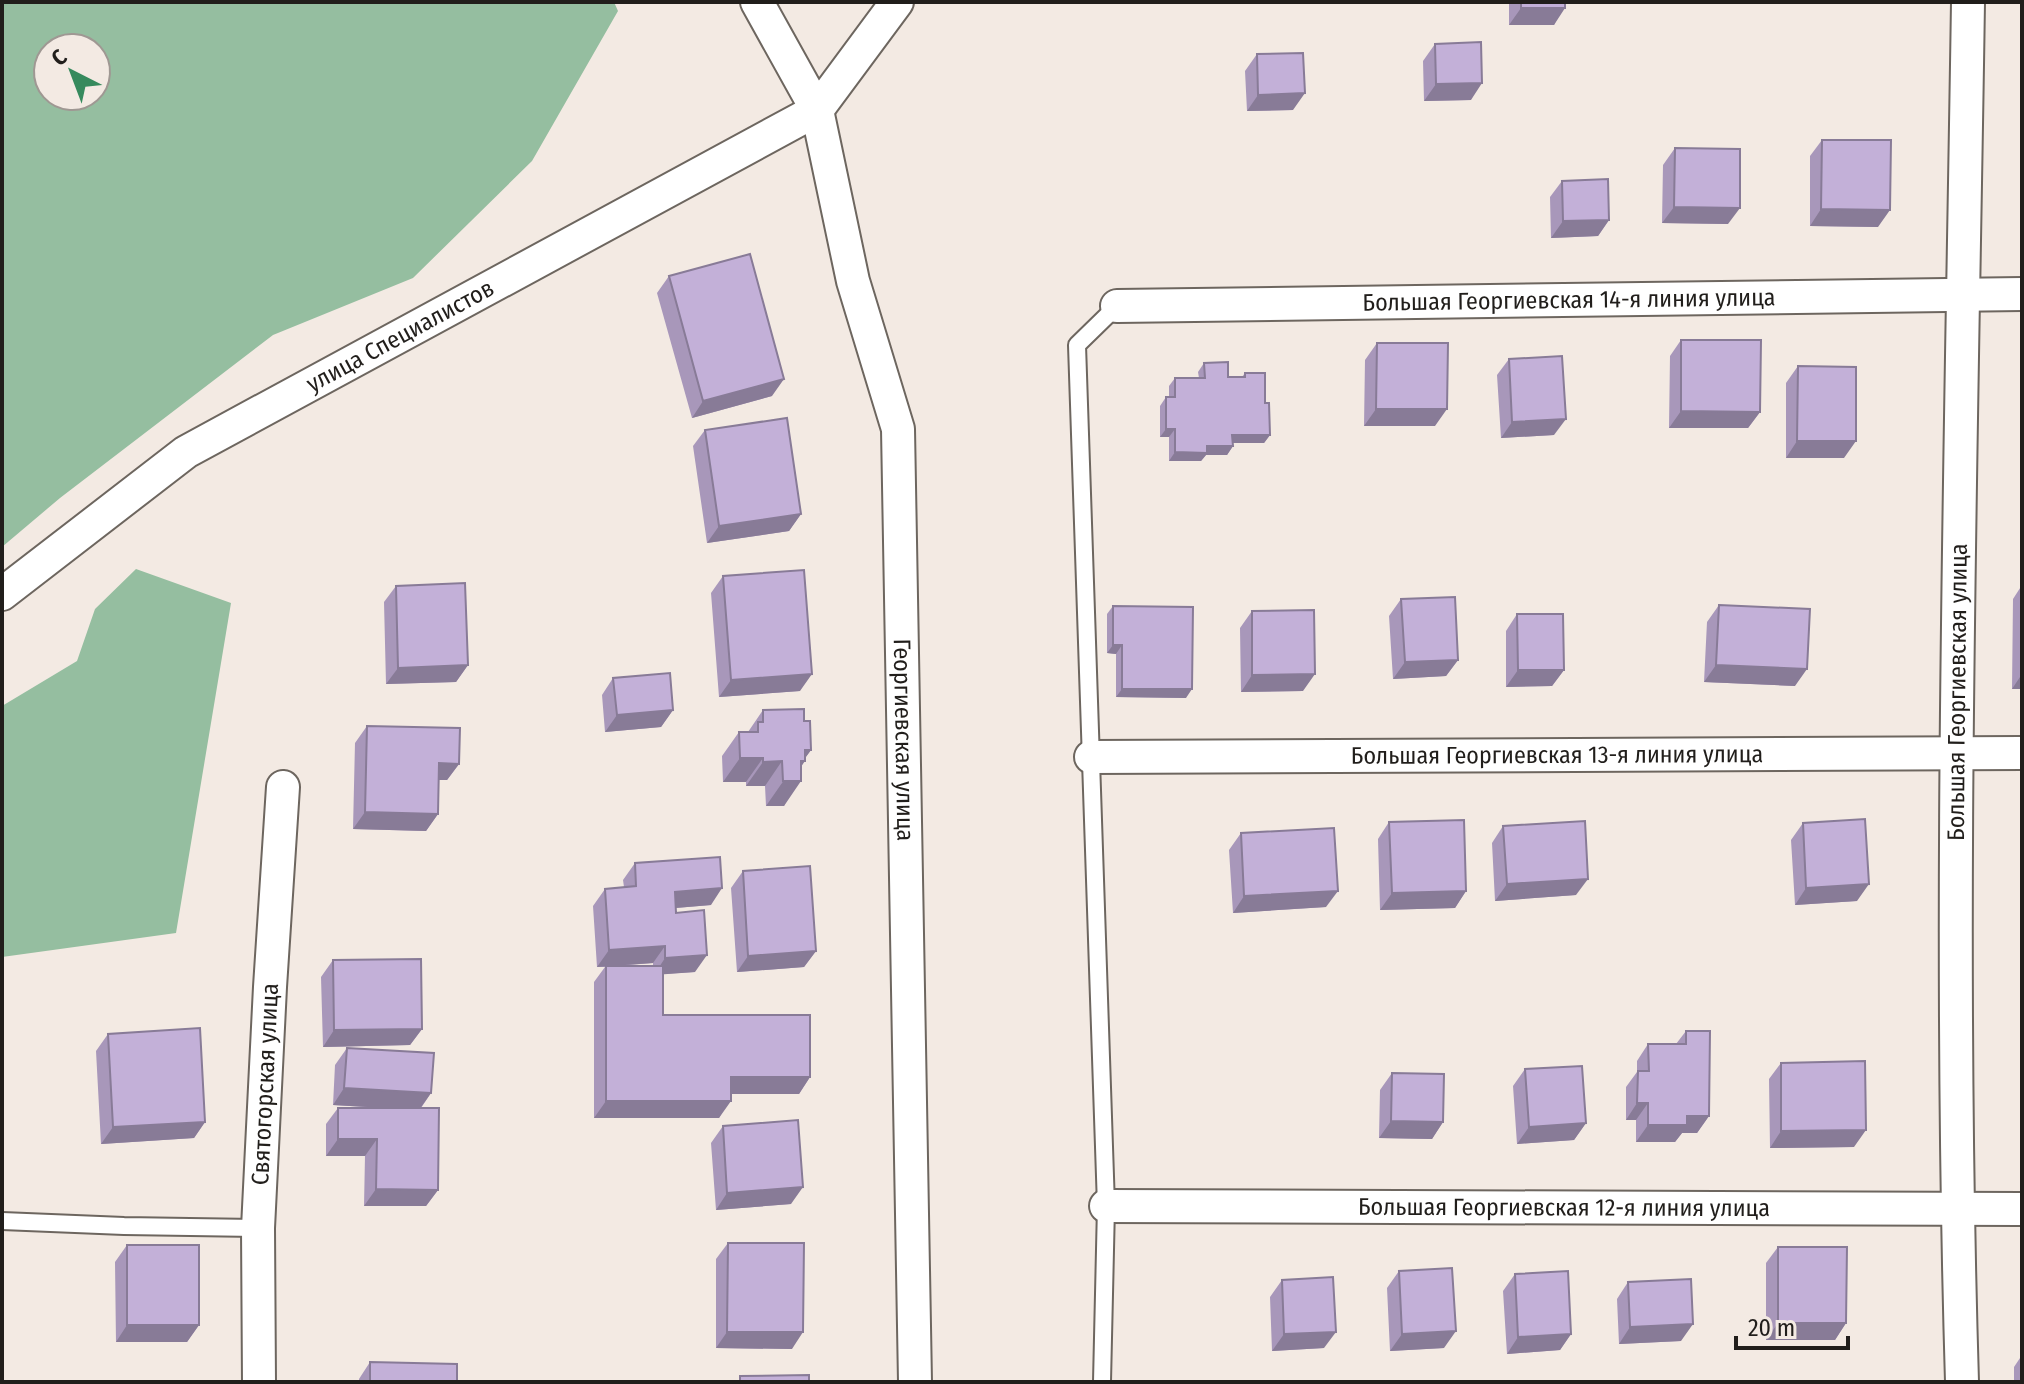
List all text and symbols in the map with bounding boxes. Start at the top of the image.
north arrow [32,32,112,112]
text: С [46,43,73,71]
street label: улица Специалистов [302,274,499,398]
street label: Большая Георгиевская 14-я линия улица [1362,283,1776,317]
street label: Большая Георгиевская улица [1942,543,1973,841]
street label: Георгиевская улица [888,638,919,841]
street label: Большая Георгиевская 13-я линия улица [1351,740,1763,770]
street label: Святогорская улица [246,982,284,1186]
street label: Большая Георгиевская 12-я линия улица [1358,1193,1770,1222]
scale bar [1736,1300,1848,1350]
text: 20 m [1748,1314,1795,1342]

